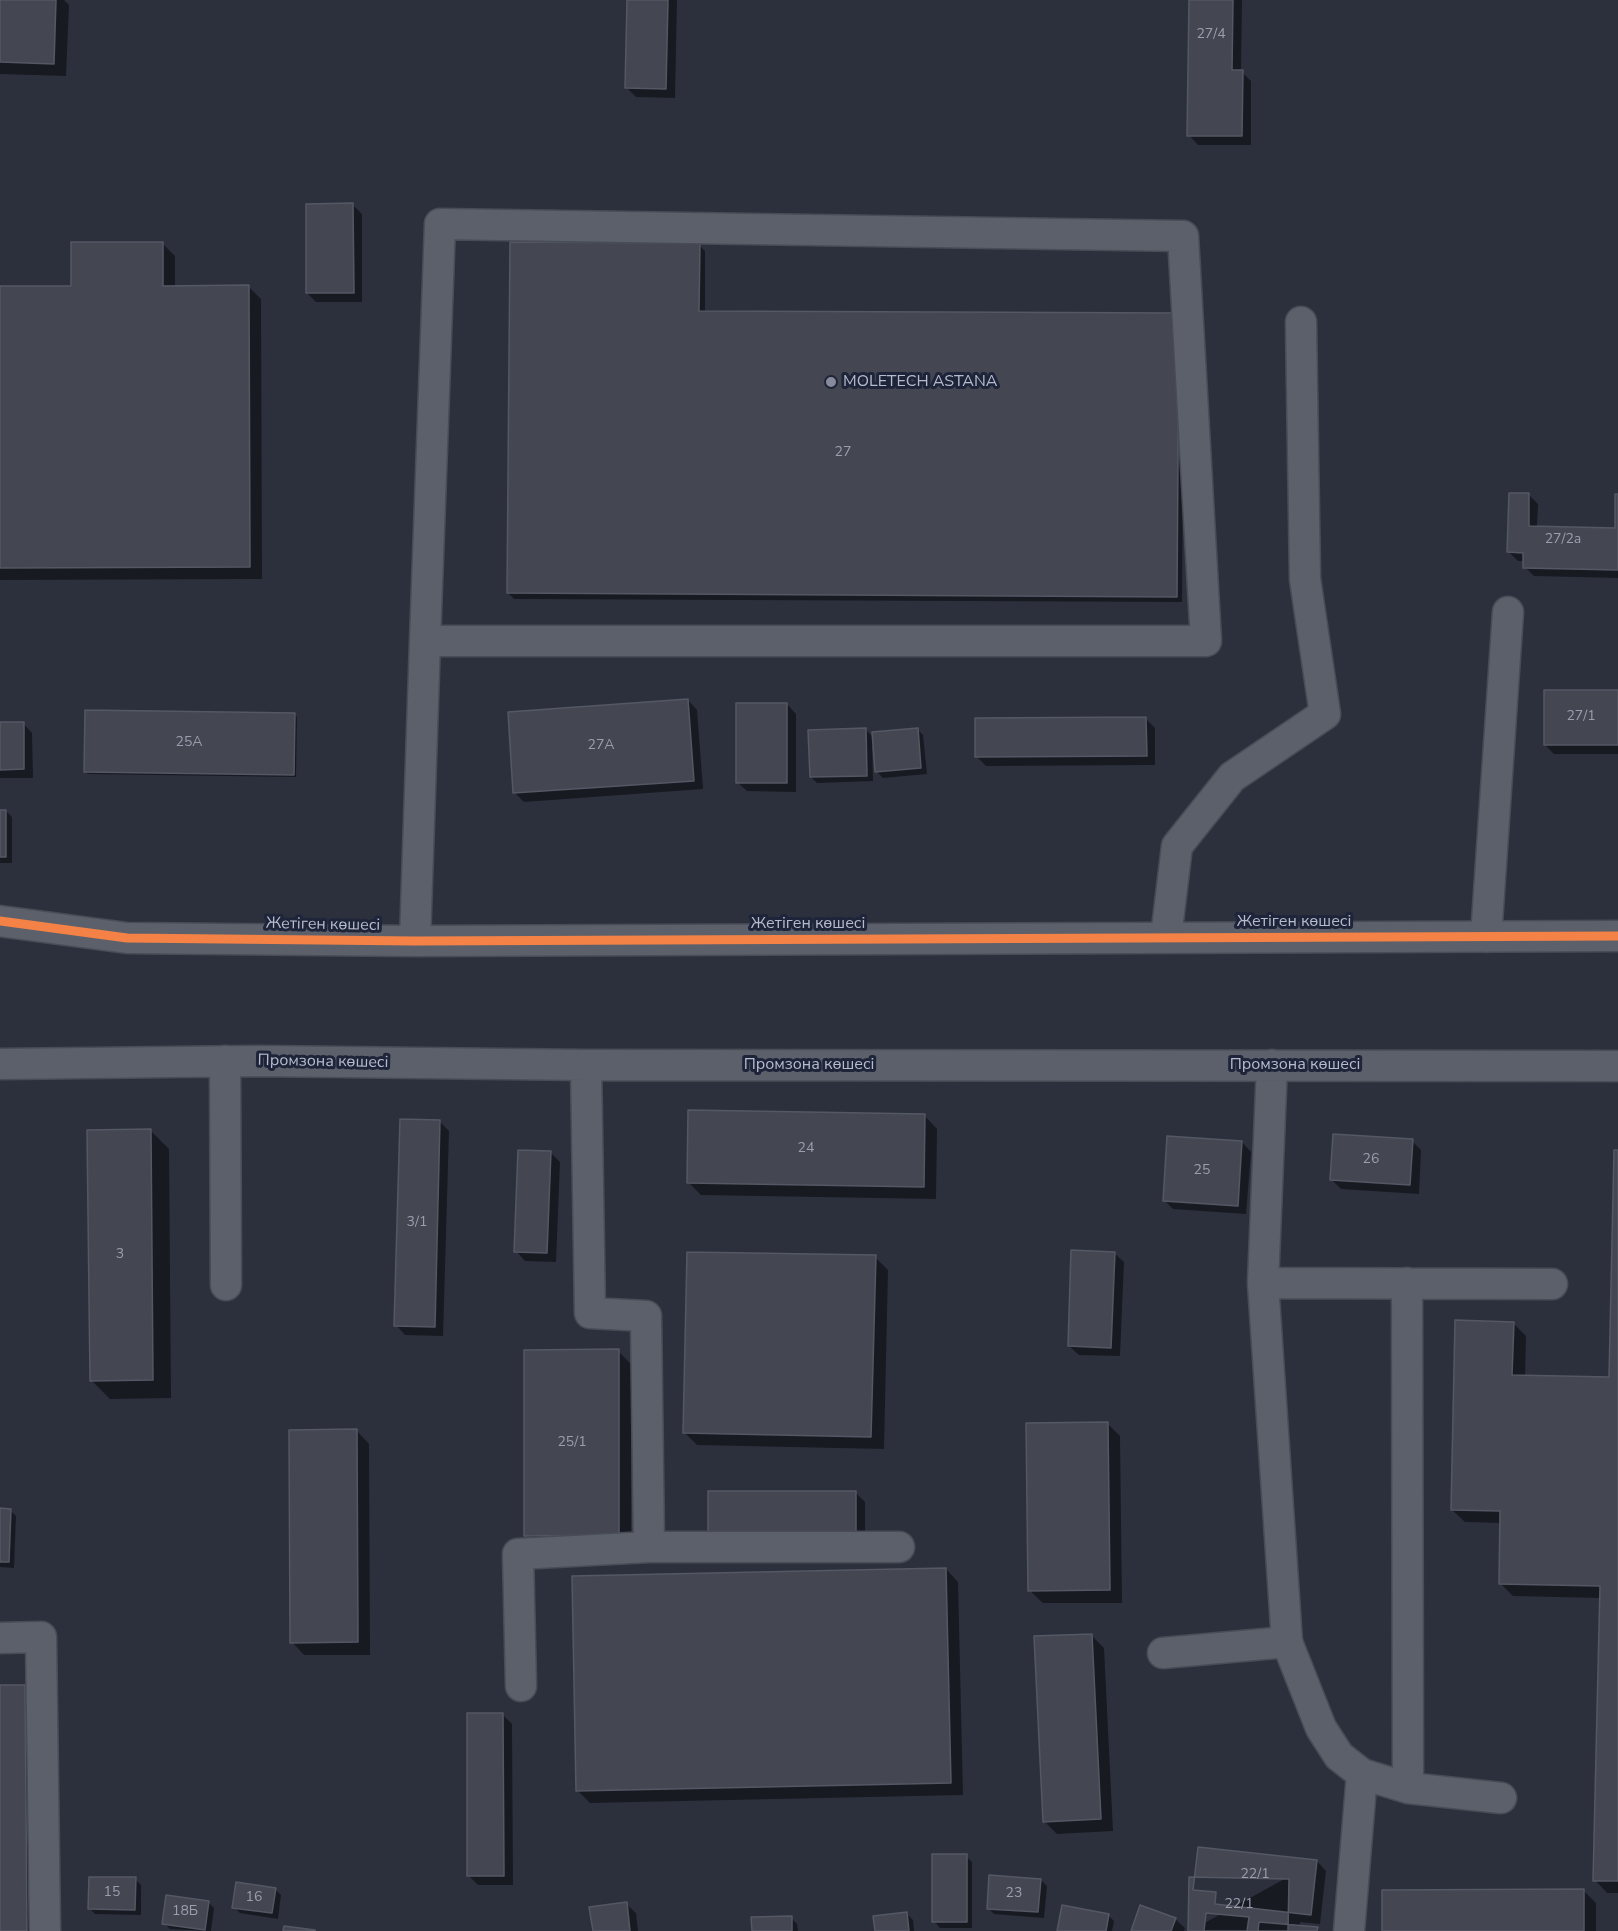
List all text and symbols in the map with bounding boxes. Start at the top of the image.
house number: 27/4 [1196,27,1226,43]
place label: MOLETECH ASTANA [843,372,997,392]
marker: MOLETECH ASTANA [824,375,838,389]
house number: 27 [835,445,851,461]
house number: 27/2а [1545,532,1581,548]
house number: 27/1 [1566,709,1596,725]
house number: 25А [175,735,203,751]
house number: 27А [587,738,615,754]
street label: Жетіген көшесі [1237,912,1351,932]
street label: Жетіген көшесі [266,914,380,936]
street label: Жетіген көшесі [751,914,865,934]
street label: Промзона көшесі [257,1051,389,1073]
street label: Промзона көшесі [744,1055,874,1075]
street label: Промзона көшесі [1230,1055,1360,1075]
house number: 24 [798,1141,814,1157]
house number: 26 [1363,1152,1379,1168]
house number: 25 [1194,1163,1210,1179]
house number: 3/1 [407,1215,427,1231]
house number: 3 [116,1247,124,1263]
house number: 25/1 [557,1435,587,1451]
house number: 22/1 [1240,1867,1270,1883]
house number: 15 [104,1885,120,1901]
house number: 23 [1006,1886,1022,1902]
house number: 16 [246,1890,262,1906]
house number: 22/1 [1224,1897,1254,1913]
house number: 18Б [172,1904,198,1920]

